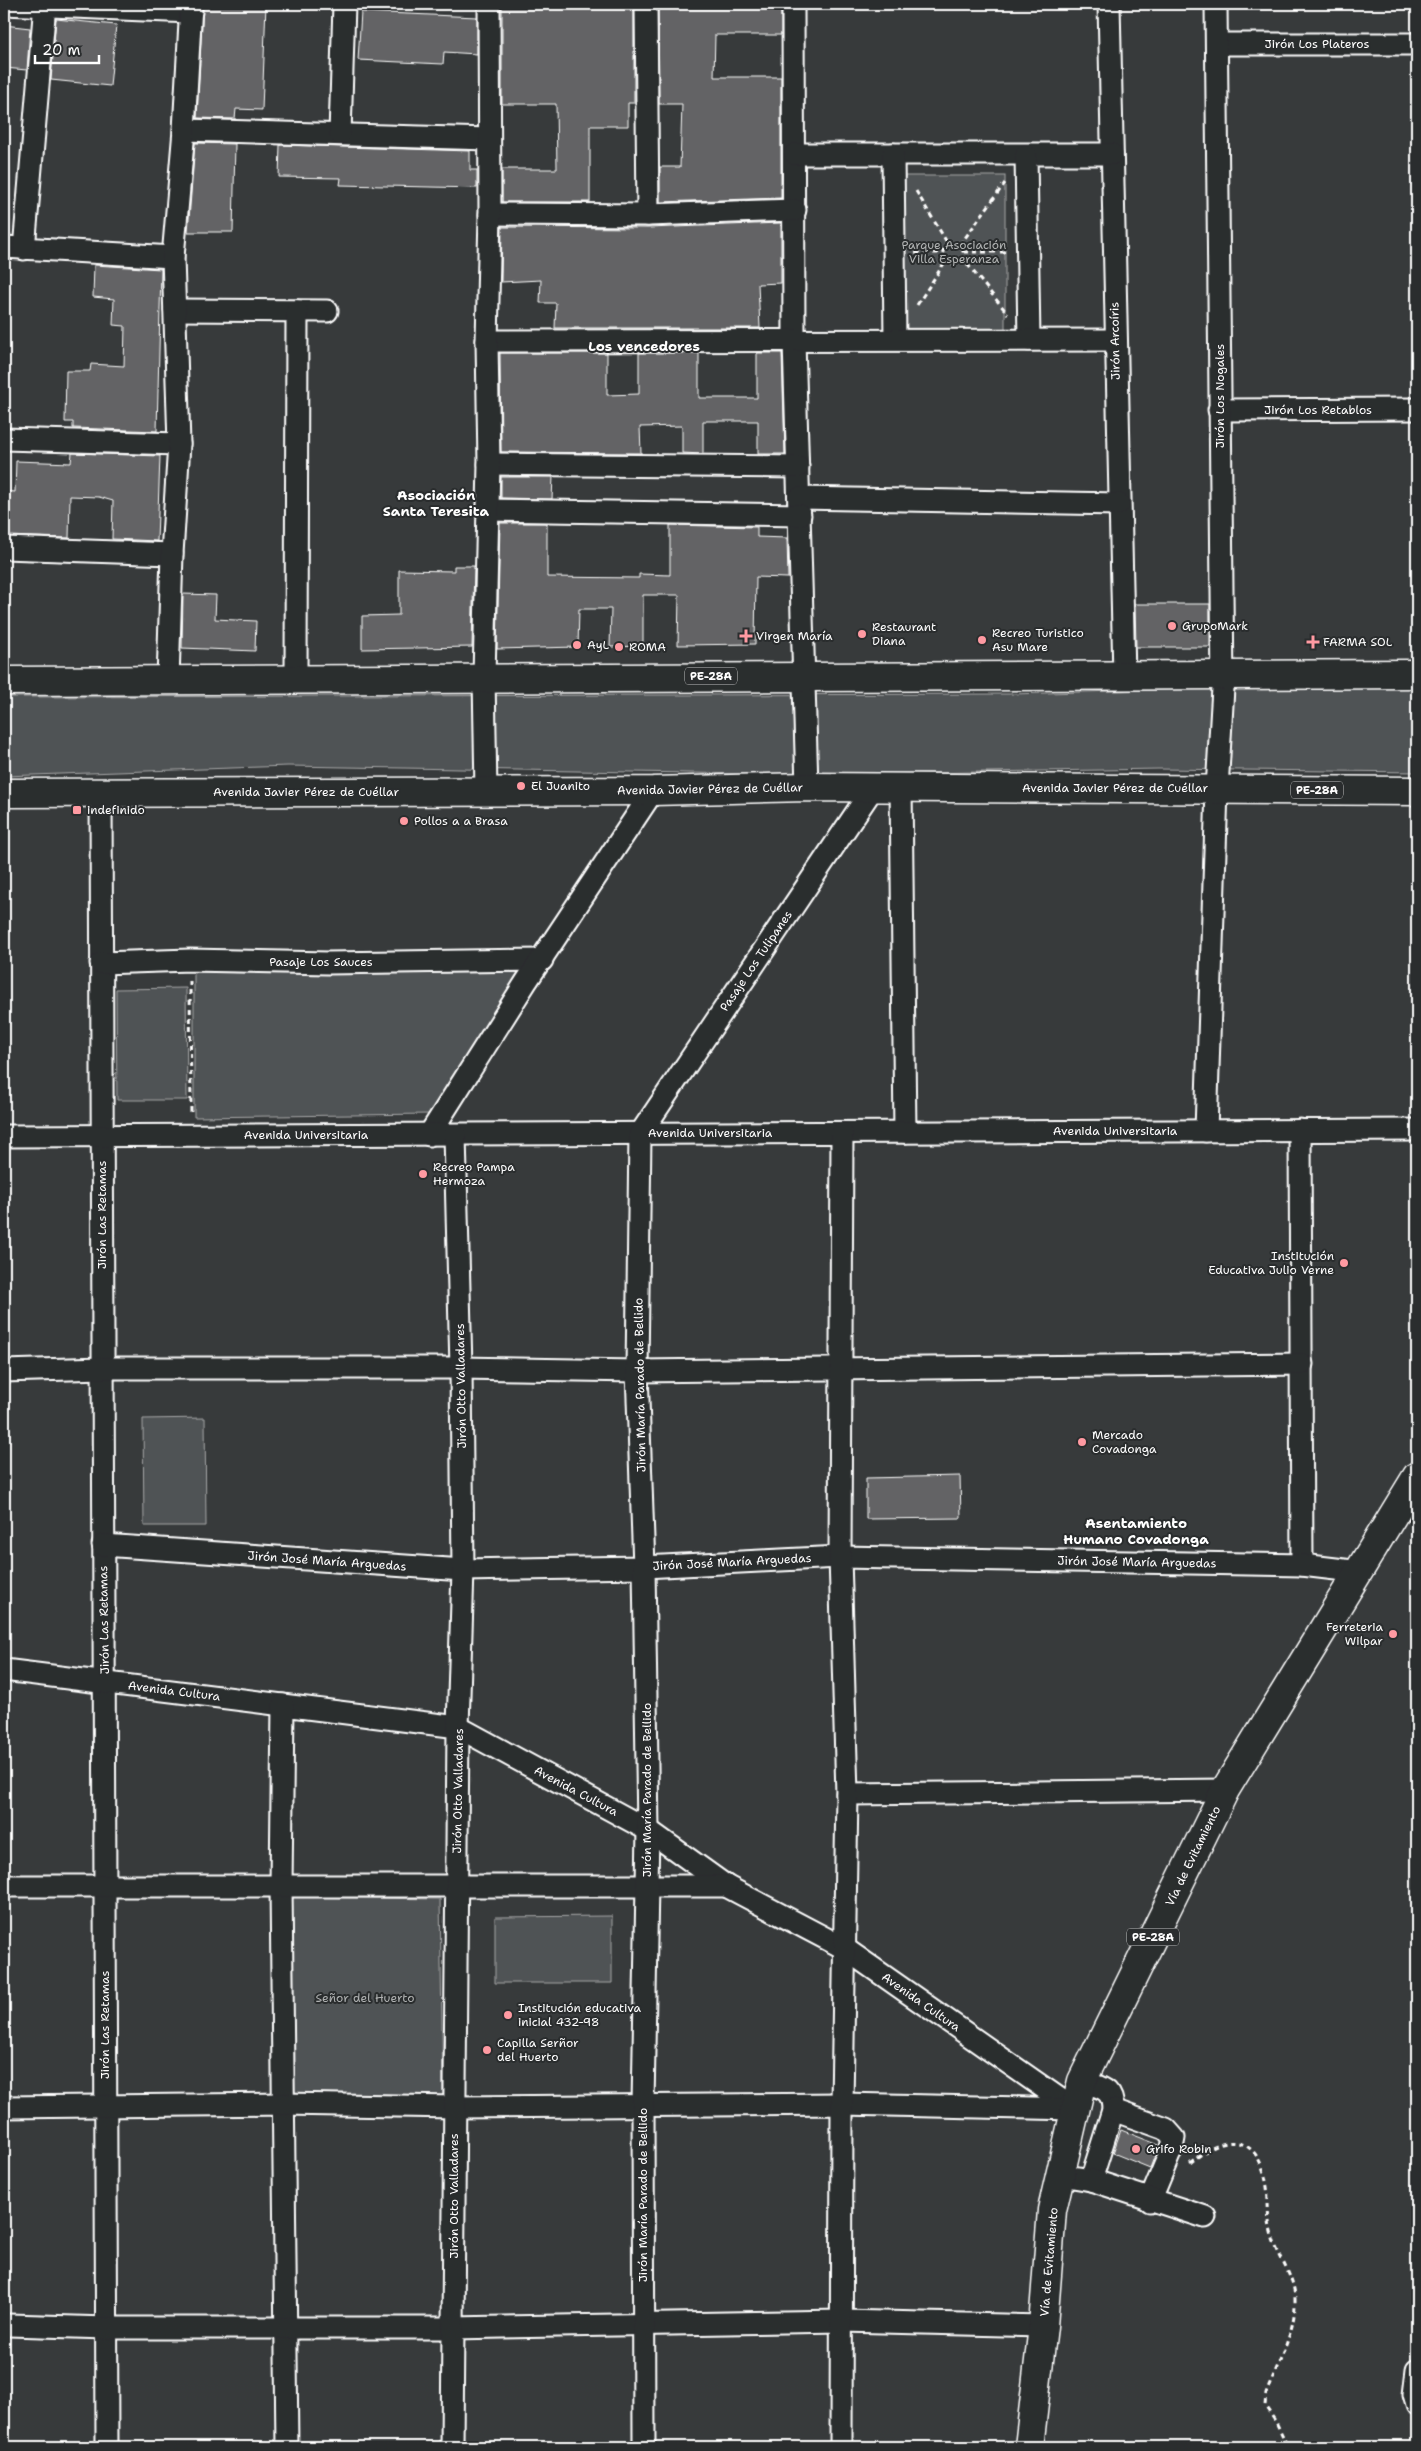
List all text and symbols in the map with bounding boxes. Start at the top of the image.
scale bar [35,32,99,64]
street label: Jirón Los Plateros [1265,36,1370,52]
text: 20 m [42,40,81,60]
park label: Parque Asociación Villa Esperanza [902,237,1006,267]
street label: Jirón Arcoíris [1106,302,1124,380]
district label: Los vencedores [588,337,700,355]
street label: Jirón Los Nogales [1212,344,1228,448]
street label: Jirón Los Retablos [1264,402,1372,418]
district label: Asociación Santa Teresita [383,486,490,520]
place label: GrupoMark [1182,618,1248,634]
place label: Restaurant Diana [872,619,936,649]
marker: GrupoMark [1166,620,1178,632]
place label: Recreo Turistico Asu Mare [992,625,1084,655]
place label: Virgen María [756,628,833,644]
marker: Restaurant Diana [856,628,868,640]
marker: Virgen María [740,630,752,642]
marker: Recreo Turistico Asu Mare [976,634,988,646]
place label: FARMA SOL [1323,634,1393,650]
marker: FARMA SOL [1307,636,1319,648]
place label: AyL [587,637,610,653]
marker: AyL [571,639,583,651]
place label: ROMA [629,639,666,655]
marker: ROMA [613,641,625,653]
road number: PE-28A [685,668,737,684]
place label: El Juanito [531,778,590,794]
street label: Avenida Javier Pérez de Cuéllar [617,779,804,799]
marker: El Juanito [515,780,527,792]
street label: Avenida Javier Pérez de Cuéllar [1022,780,1208,796]
road number: PE-28A [1291,782,1343,798]
street label: Avenida Javier Pérez de Cuéllar [213,784,399,800]
place label: indefinido [87,802,145,818]
marker: indefinido [71,804,83,816]
place label: Pollos a a Brasa [414,813,508,829]
marker: Pollos a a Brasa [398,815,410,827]
street label: Pasaje Los Tulipanes [716,907,796,1015]
street label: Pasaje Los Sauces [269,954,373,970]
street label: Avenida Universitaria [1053,1123,1178,1139]
street label: Avenida Universitaria [648,1125,773,1141]
street label: Avenida Universitaria [244,1127,369,1143]
place label: Recreo Pampa Hermoza [433,1159,515,1189]
street label: Jirón Las Retamas [94,1161,110,1269]
marker: Recreo Pampa Hermoza [417,1168,429,1180]
place label: Institución Educativa Julio Verne [1208,1248,1334,1278]
marker: Institución Educativa Julio Verne [1338,1257,1350,1269]
street label: Jirón María Parado de Bellido [630,1298,650,1472]
street label: Jirón Otto Valladares [452,1323,470,1449]
place label: Mercado Covadonga [1092,1427,1157,1457]
marker: Mercado Covadonga [1076,1436,1088,1448]
district label: Asentamiento Humano Covadonga [1063,1514,1209,1548]
street label: Jirón José María Arguedas [247,1547,407,1575]
street label: Jirón José María Arguedas [652,1550,812,1574]
street label: Jirón José María Arguedas [1057,1553,1217,1571]
street label: Jirón Las Retamas [95,1565,113,1674]
place label: Ferreteria Wilpar [1326,1619,1384,1649]
marker: Ferreteria Wilpar [1387,1628,1399,1640]
street label: Avenida Cultura [127,1677,222,1705]
street label: Jirón María Parado de Bellido [639,1703,655,1877]
street label: Jirón Otto Valladares [449,1728,467,1854]
street label: Avenida Cultura [531,1762,621,1820]
street label: Vía de Evitamiento [1162,1803,1224,1909]
road number: PE-28A [1127,1928,1179,1945]
street label: Avenida Cultura [878,1969,964,2035]
street label: Jirón Las Retamas [97,1971,113,2079]
park label: Señor del Huerto [316,1990,414,2006]
place label: Institución educativa inicial 432-98 [518,2000,642,2030]
marker: Institución educativa inicial 432-98 [502,2009,514,2021]
place label: Capilla Serñor del Huerto [497,2035,579,2065]
marker: Capilla Serñor del Huerto [481,2044,493,2056]
street label: Jirón María Parado de Bellido [635,2108,651,2282]
street label: Jirón Otto Valladares [446,2133,462,2259]
place label: Grifo Robin [1146,2141,1212,2157]
marker: Grifo Robin [1130,2143,1142,2155]
street label: Vía de Evitamiento [1036,2207,1062,2317]

